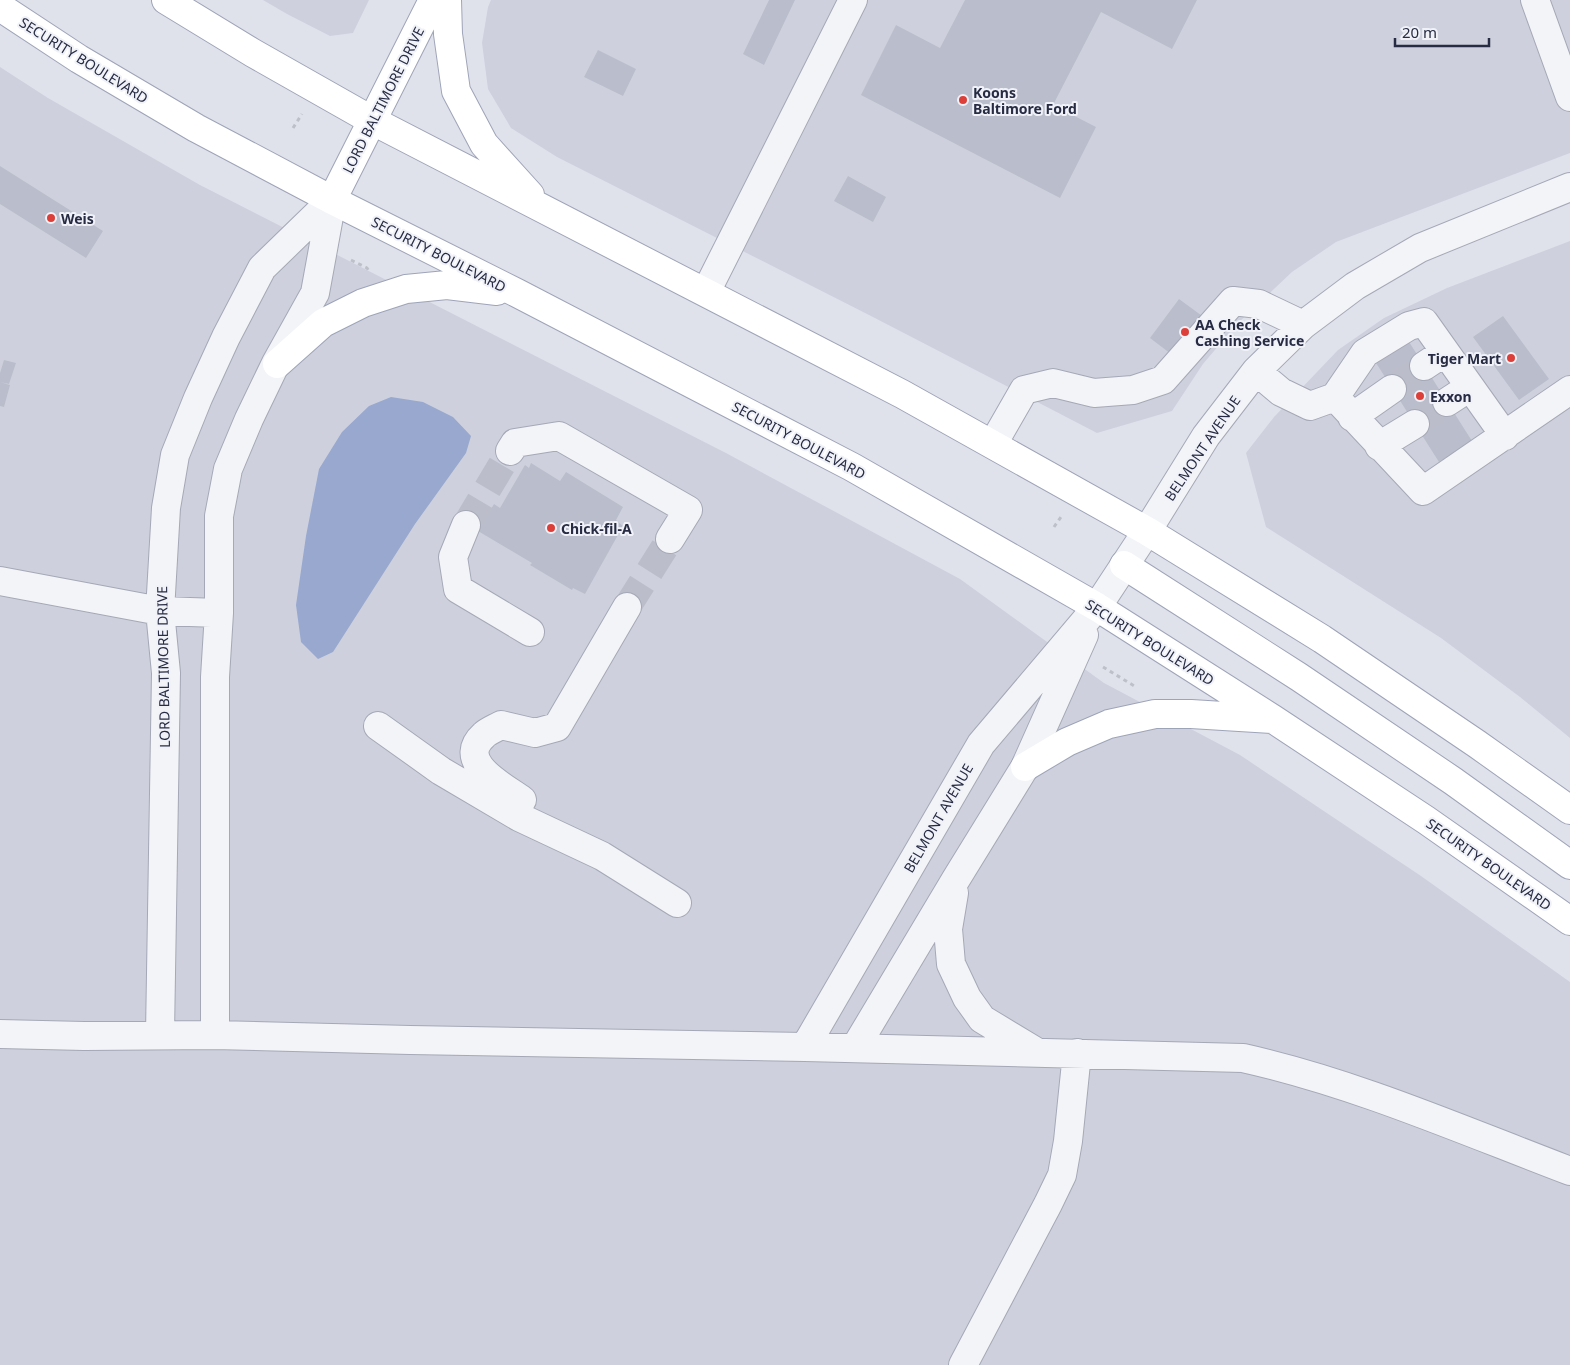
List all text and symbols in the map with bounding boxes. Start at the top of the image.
street label: SECURITY BOULEVARD [16,13,152,107]
scale bar [1395,15,1489,47]
text: 20 m [1402,22,1437,42]
street label: LORD BALTIMORE DRIVE [338,24,428,176]
place label: Koons Baltimore Ford [973,83,1077,118]
marker: Koons Baltimore Ford [957,94,969,106]
place label: Weis [61,209,94,228]
marker: Weis [45,212,57,224]
street label: SECURITY BOULEVARD [369,212,509,296]
place label: AA Check Cashing Service [1195,315,1304,350]
marker: AA Check Cashing Service [1179,326,1191,338]
place label: Tiger Mart [1428,349,1501,368]
marker: Tiger Mart [1505,352,1517,364]
place label: Exxon [1430,387,1472,406]
marker: Exxon [1414,390,1426,402]
street label: BELMONT AVENUE [1160,392,1244,504]
street label: SECURITY BOULEVARD [729,397,869,483]
place label: Chick-fil-A [561,519,632,538]
marker: Chick-fil-A [545,522,557,534]
street label: LORD BALTIMORE DRIVE [152,586,174,748]
street label: SECURITY BOULEVARD [1082,595,1218,689]
street label: BELMONT AVENUE [899,760,977,876]
street label: SECURITY BOULEVARD [1423,814,1555,914]

